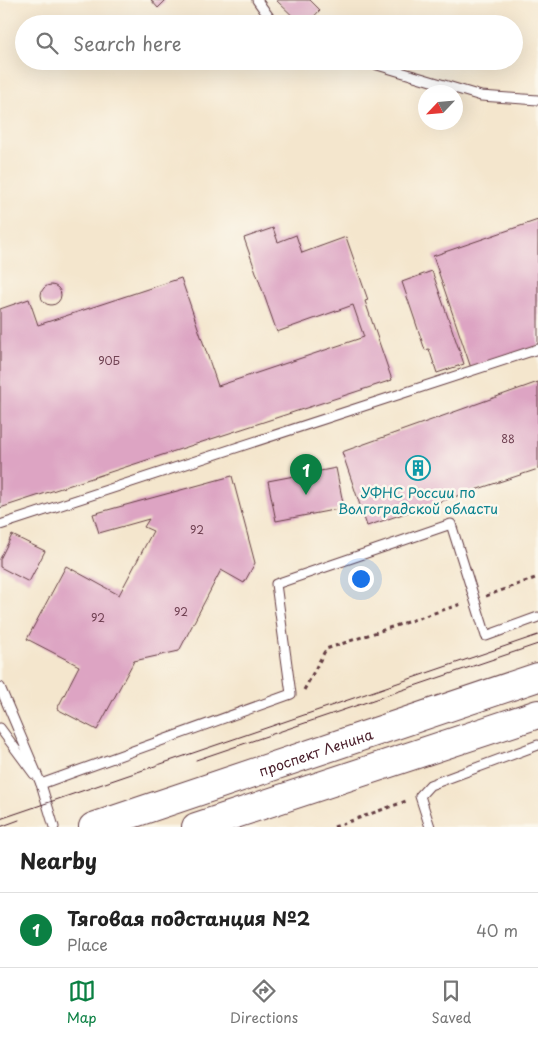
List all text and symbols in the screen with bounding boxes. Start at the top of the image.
search box [15,15,523,70]
icon: search [33,29,61,57]
text: Search here [73,29,182,57]
north arrow [418,85,463,130]
house number: 90Б [98,352,120,369]
house number: 88 [501,430,515,447]
pin: 1 [290,454,322,495]
building icon: УФНС России по Волгоградской области [405,455,431,481]
place label: УФНС России по Волгоградской области [338,482,498,519]
house number: 92 [190,521,204,538]
your location [348,566,374,592]
house number: 92 [174,603,188,620]
house number: 92 [91,609,105,626]
street label: проспект Ленина [256,723,376,781]
text: Nearby [20,844,97,876]
text: Тяговая подстанция №2 [67,904,310,932]
text: 1 [32,918,40,942]
text: 40 m [476,918,518,942]
text: Place [67,932,108,956]
tab: Map [67,977,97,1028]
tab: Directions [230,977,298,1028]
tab: Saved [432,977,471,1028]

